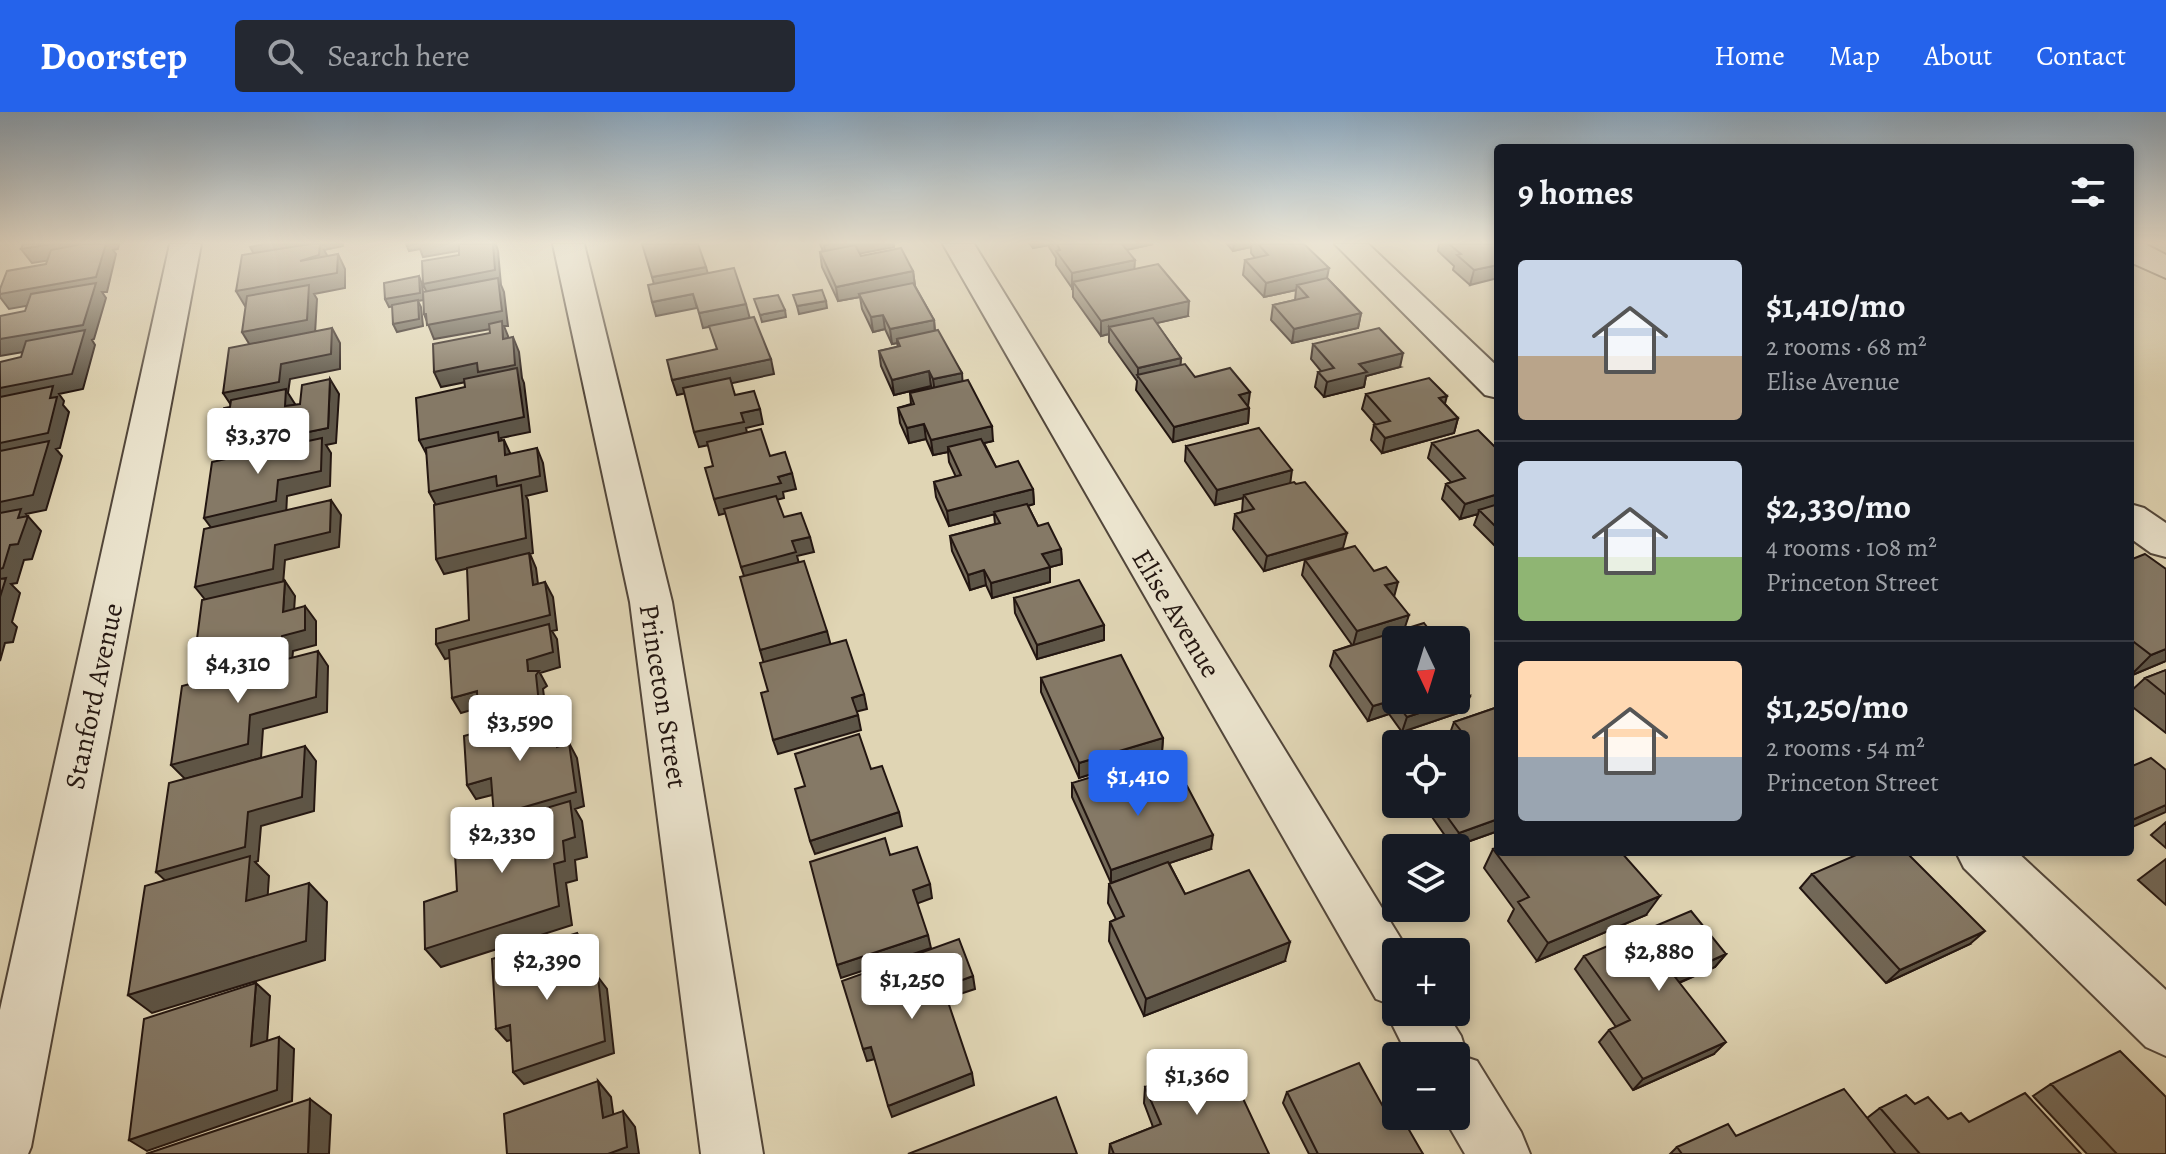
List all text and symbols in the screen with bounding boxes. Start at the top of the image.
search box [235,20,795,92]
text: Doorstep [40,30,187,82]
icon: search [263,34,307,78]
text: Search here [327,36,470,76]
text: Home [1714,37,1785,75]
text: Map [1829,37,1880,75]
text: About [1924,37,1992,75]
text: Contact [2036,37,2126,75]
text: 9 homes [1518,169,1634,216]
icon: filters [2066,170,2110,214]
text: $1,410/mo [1766,282,1906,329]
icon: home [1582,292,1678,388]
text: 2 rooms · 68 m² [1766,329,1927,364]
text: Elise Avenue [1766,364,1900,399]
pin: $3,370 [193,408,323,476]
text: $3,370 [225,416,291,451]
text: $2,330/mo [1766,483,1911,530]
icon: home [1582,493,1678,589]
text: 4 rooms · 108 m² [1766,530,1937,565]
street label: Elise Avenue [1123,542,1230,685]
text: Princeton Street [1766,565,1939,600]
street label: Stanford Avenue [56,600,132,793]
street label: Princeton Street [630,601,696,791]
north arrow [1382,626,1470,714]
map controls [1382,626,1470,1130]
pin: $4,310 [173,637,303,705]
text: $4,310 [206,645,270,680]
text: $1,250/mo [1766,683,1908,730]
icon: home [1582,693,1678,789]
pin: $3,590 [455,695,585,763]
text: $3,590 [487,703,553,738]
button: locate [1382,730,1470,818]
text: 2 rooms · 54 m² [1766,730,1925,765]
pin: $1,410 [1073,750,1203,818]
text: $1,410 [1106,758,1170,793]
text: Princeton Street [1766,765,1939,800]
pin: $2,330 [437,807,567,875]
text: $2,330 [468,815,536,850]
button: layers [1382,834,1470,922]
pin: $2,880 [1594,925,1724,993]
text: $2,880 [1624,933,1694,968]
pin: $2,390 [482,934,612,1002]
button: + [1382,938,1470,1026]
text: $2,390 [513,942,581,977]
pin: $1,250 [847,953,977,1021]
text: $1,250 [879,961,945,996]
button: − [1382,1042,1470,1130]
pin: $1,360 [1132,1049,1262,1117]
text: $1,360 [1165,1057,1229,1092]

